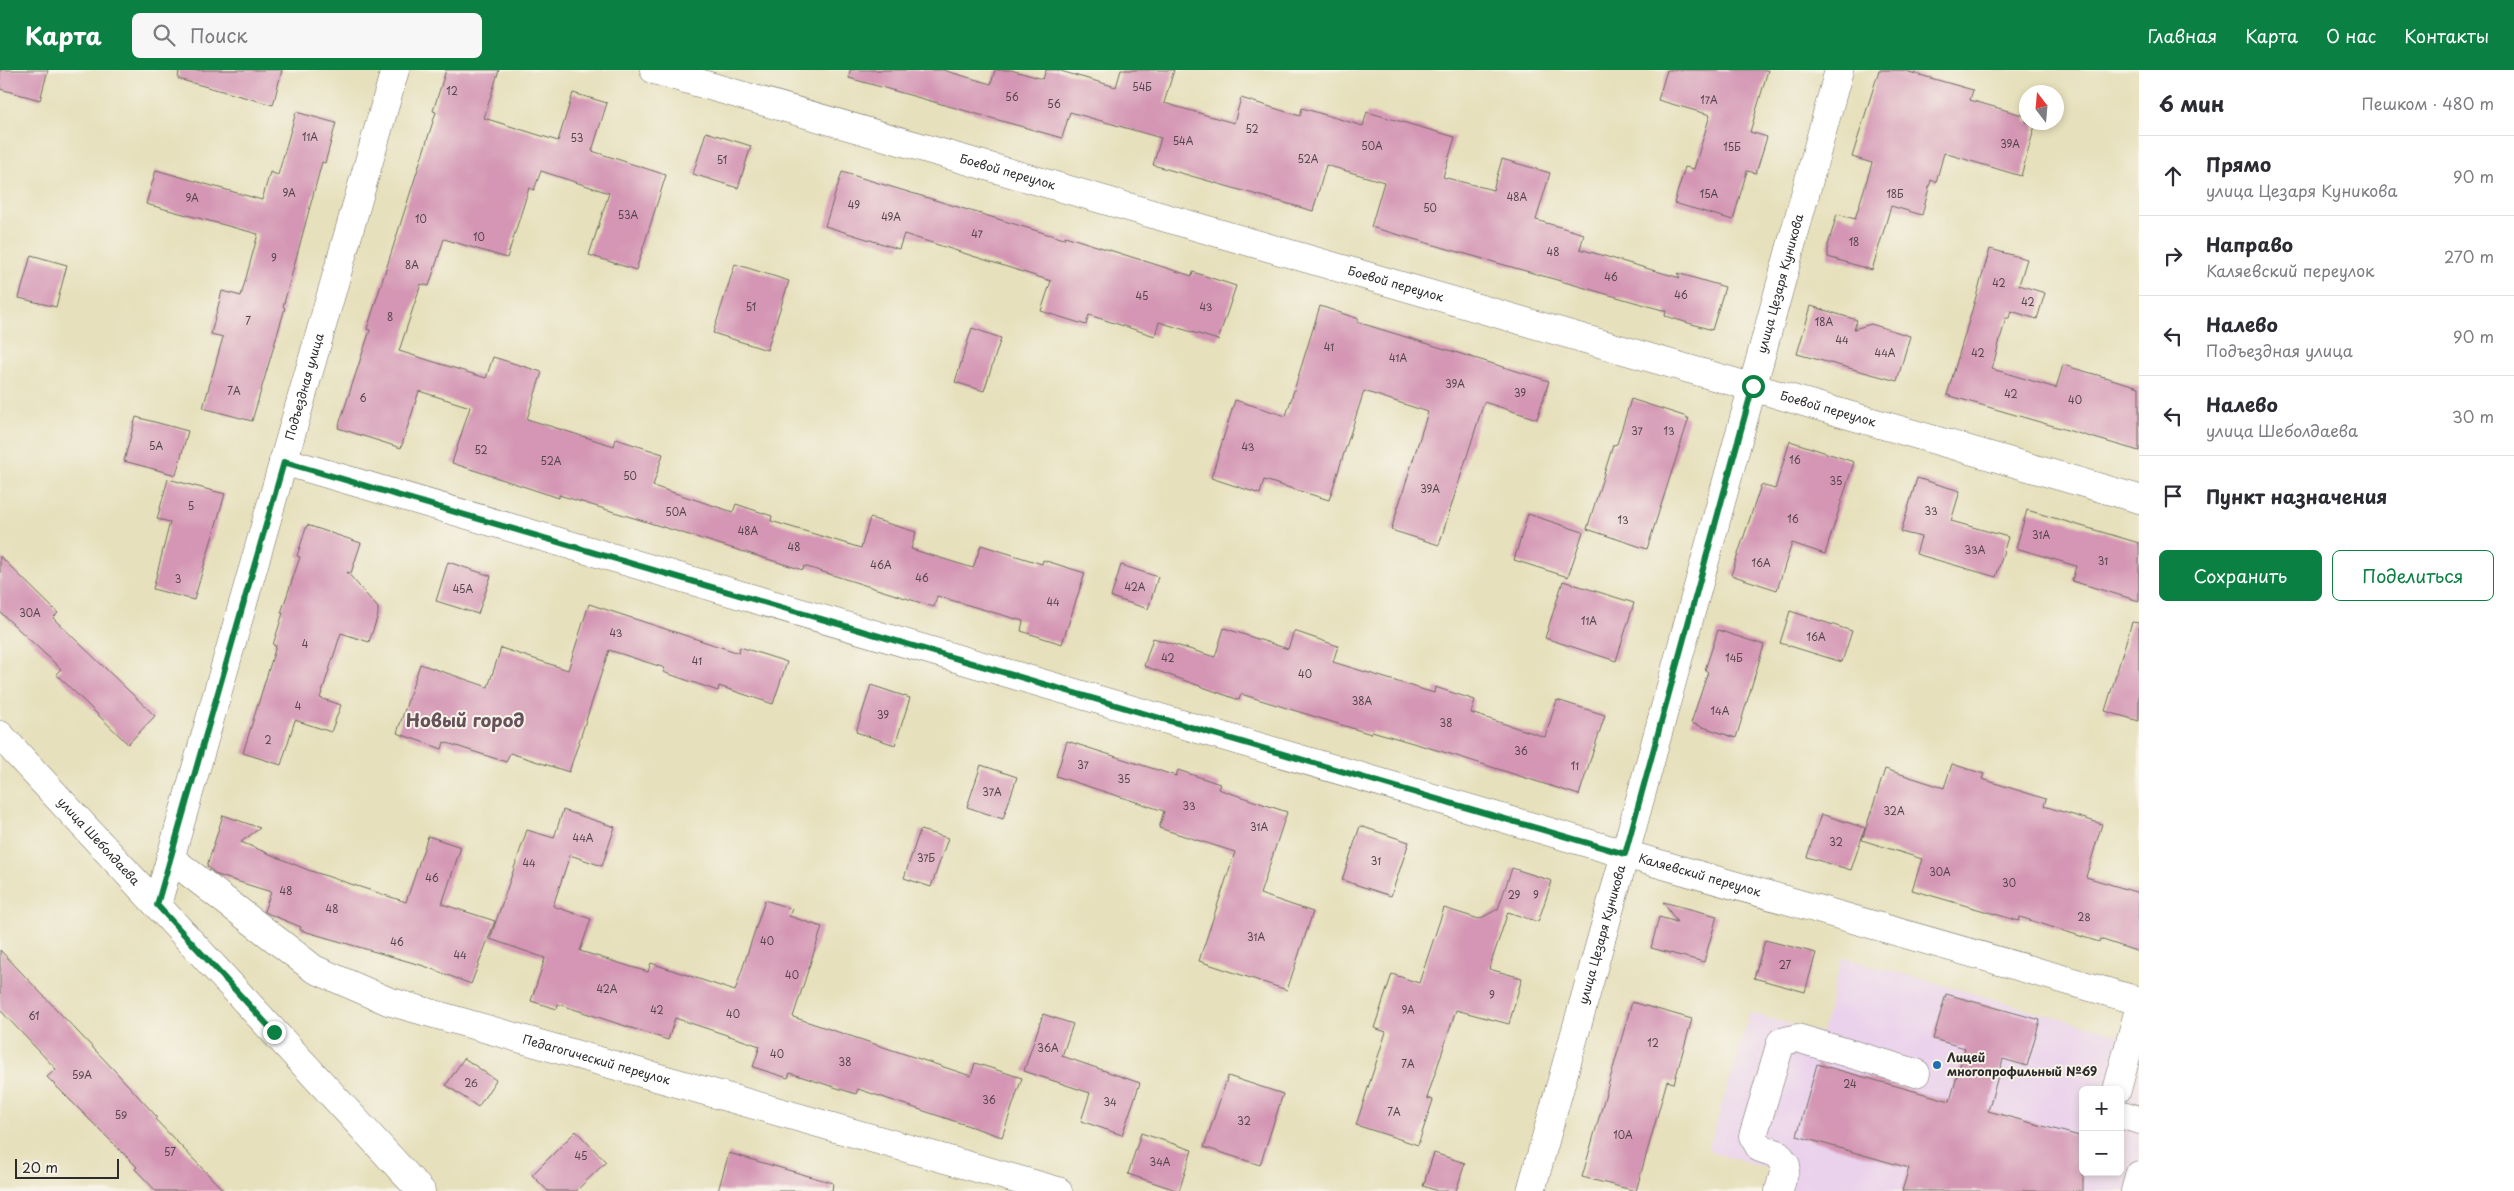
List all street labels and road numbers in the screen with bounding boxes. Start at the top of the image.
street label: Боевой переулок [958,149,1059,194]
street label: улица Цезаря Куникова [1752,211,1807,355]
street label: Боевой переулок [1346,261,1447,306]
street label: Подъездная улица [280,330,328,442]
street label: Боевой переулок [1778,386,1879,431]
street label: улица Шеболдаева [54,793,145,889]
street label: Каляевский переулок [1637,848,1764,901]
street label: улица Цезаря Куникова [1574,862,1630,1006]
street label: Педагогический переулок [521,1030,674,1089]

